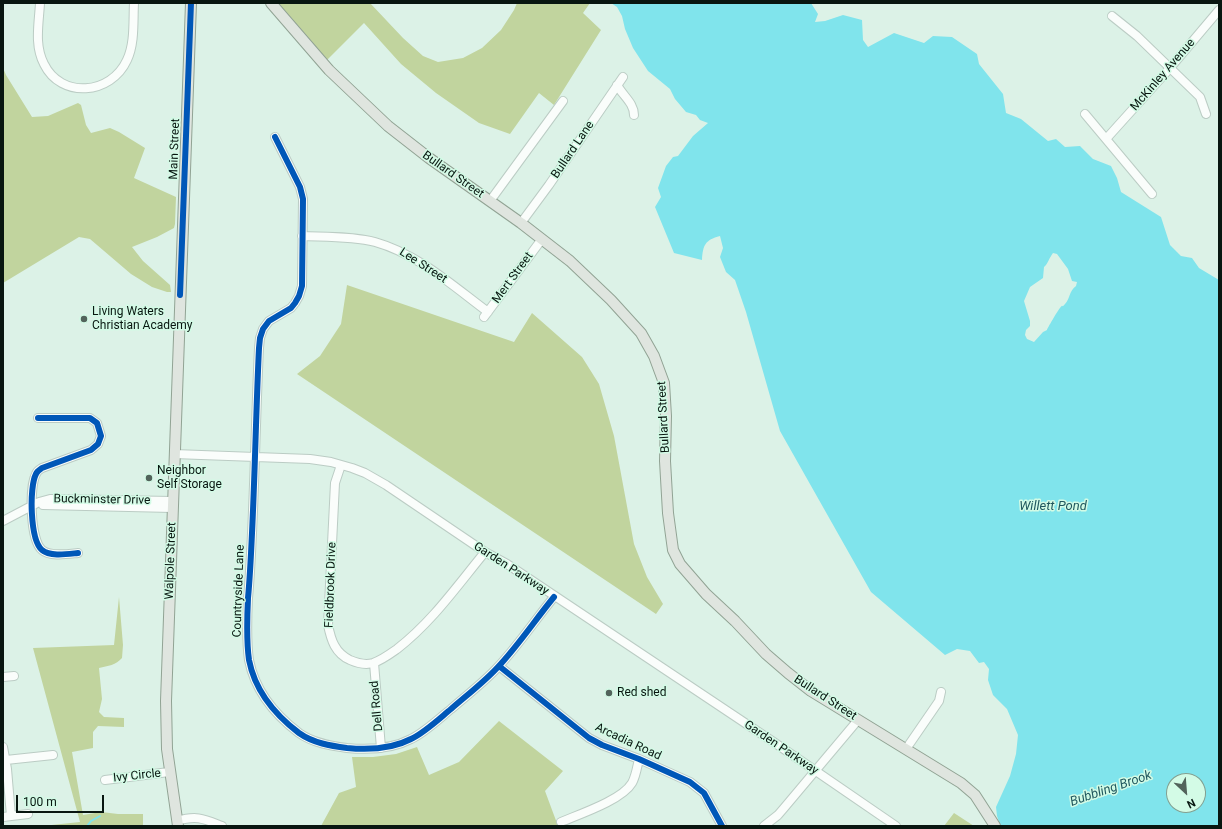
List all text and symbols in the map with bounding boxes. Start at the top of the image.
street label: McKinley Avenue [1128,36,1198,114]
street label: Main Street [167,118,183,180]
street label: Bullard Lane [549,119,597,181]
street label: Bullard Street [419,149,487,201]
street label: Lee Street [397,245,449,287]
street label: Mert Street [490,250,536,306]
place label: Living Waters Christian Academy [92,305,193,333]
marker: Living Waters Christian Academy [79,314,89,324]
street label: Bullard Street [655,381,673,453]
place label: Neighbor Self Storage [157,464,222,492]
marker: Neighbor Self Storage [144,473,154,483]
street label: Buckminster Drive [53,492,151,508]
water label: Willett Pond [1019,499,1087,515]
street label: Walpole Street [162,522,180,600]
street label: Garden Parkway [471,539,551,599]
street label: Fieldbrook Drive [322,542,340,628]
street label: Countryside Lane [230,544,248,638]
street label: Bullard Street [791,672,859,724]
street label: Dell Road [368,680,386,732]
place label: Red shed [617,686,666,700]
marker: Red shed [604,688,614,698]
street label: Garden Parkway [741,718,821,778]
street label: Arcadia Road [593,720,663,764]
street label: Ivy Circle [112,766,162,786]
water label: Bubbling Brook [1068,768,1154,810]
north arrow [1166,773,1206,813]
scale bar [18,787,106,813]
text: 100 m [23,795,57,809]
text: N [1185,796,1197,811]

